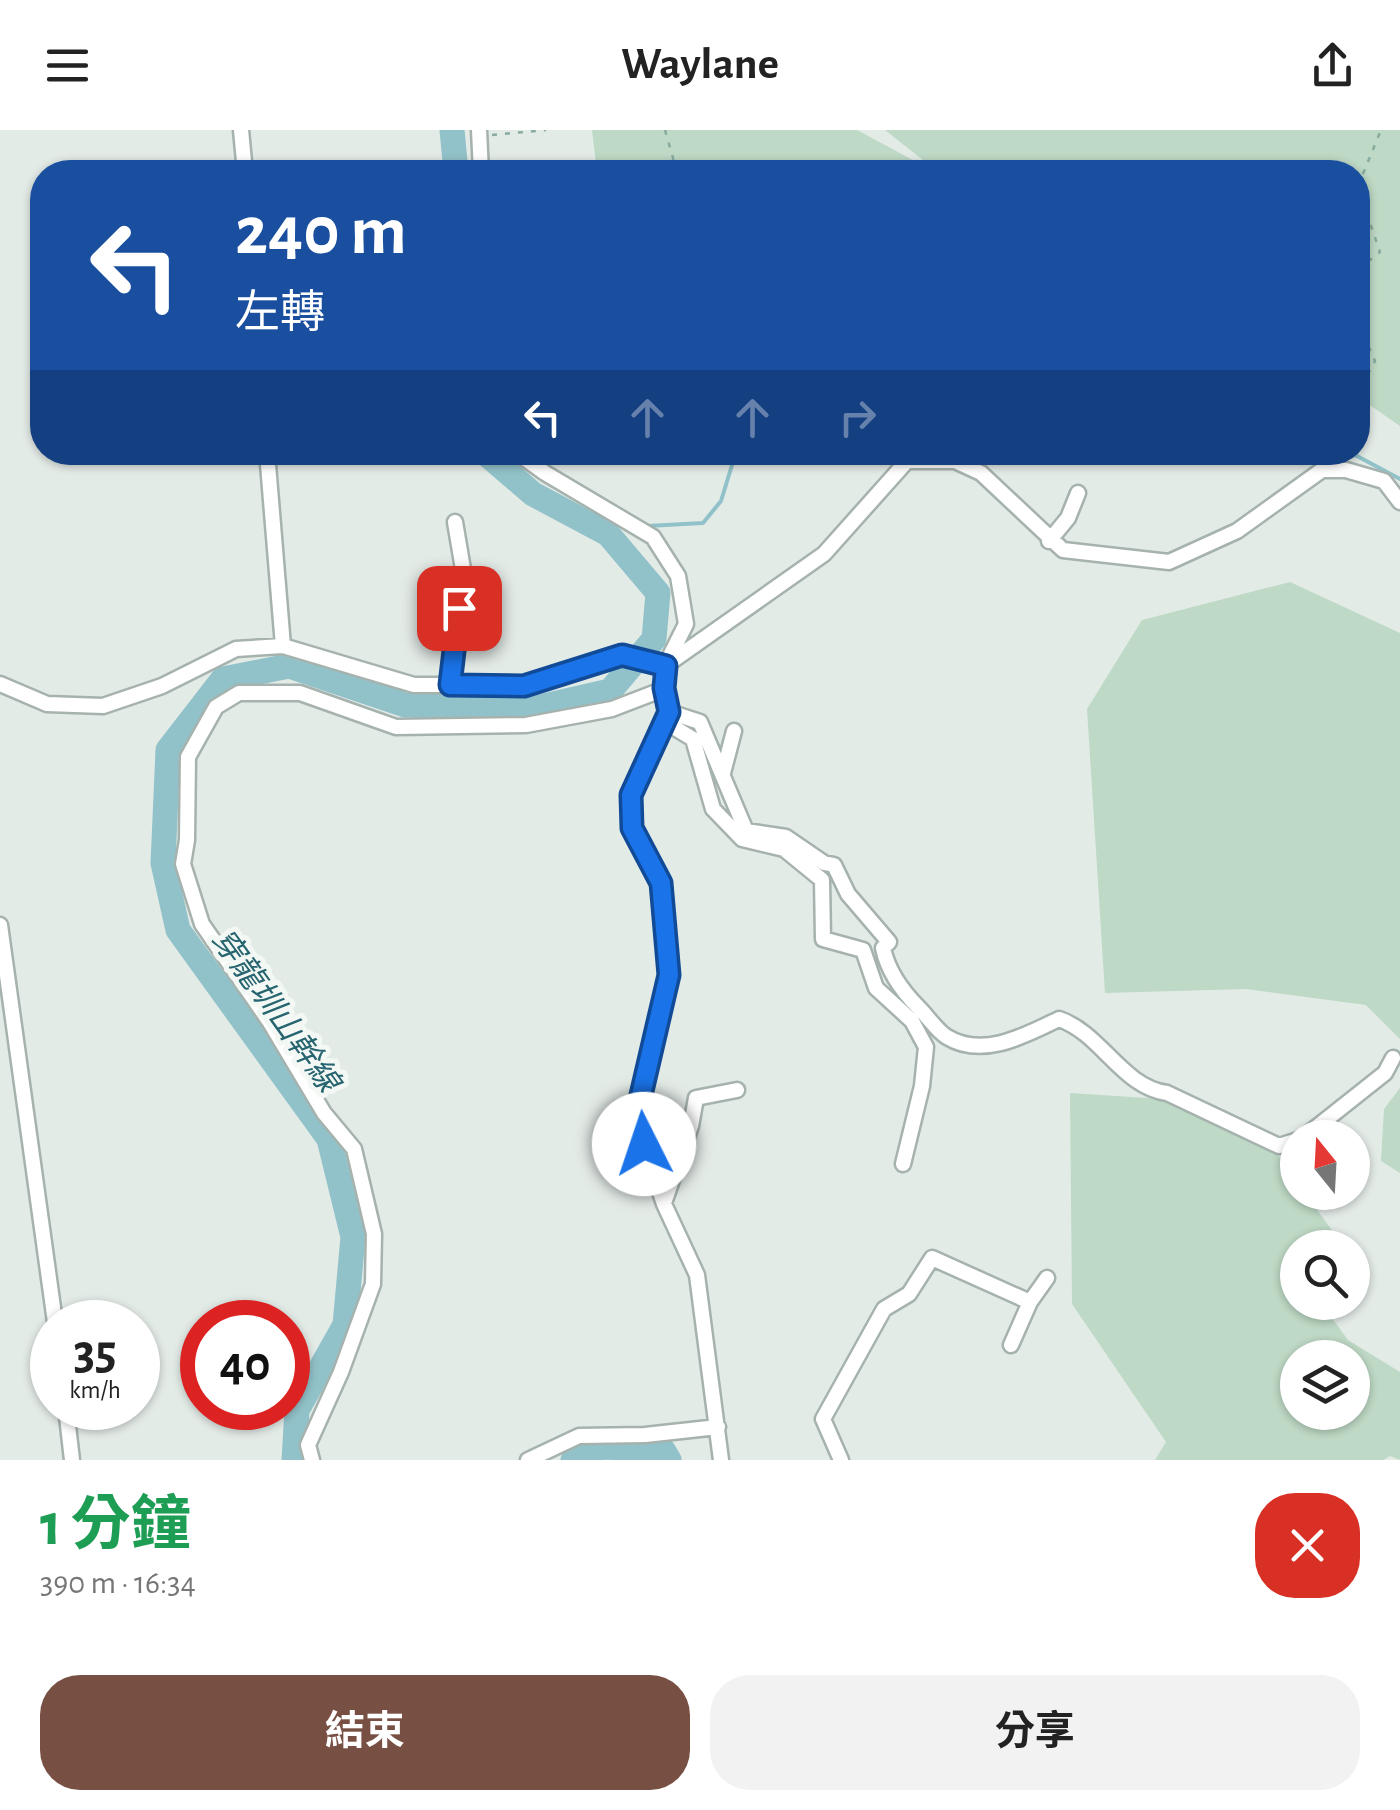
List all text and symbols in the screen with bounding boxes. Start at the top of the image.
icon: menu [40,38,95,93]
icon: share [1305,38,1360,93]
text: Waylane [621,42,779,87]
text: 240 m [235,197,407,267]
icon: left [70,200,200,330]
text: 左轉 [235,291,325,336]
icon: left [515,390,570,445]
icon: ahead [620,390,675,445]
icon: ahead [725,390,780,445]
icon: right [830,390,885,445]
pin [417,566,502,651]
icon: arrive [432,581,487,636]
water label: 穿龍圳山幹線 [206,922,348,1100]
position arrow [592,1092,696,1196]
north arrow [1280,1120,1370,1210]
map controls [1280,1120,1370,1430]
button: search [1280,1230,1370,1320]
speed limit sign: 40 [180,1300,310,1430]
text: 35 [73,1328,117,1378]
button: layers [1280,1340,1370,1430]
text: km/h [69,1378,121,1403]
button: close [1255,1493,1360,1598]
text: 1 分鐘 [40,1496,191,1556]
text: 390 m · 16:34 [40,1567,196,1599]
button: 結束 [40,1675,690,1790]
button: 分享 [710,1675,1360,1790]

